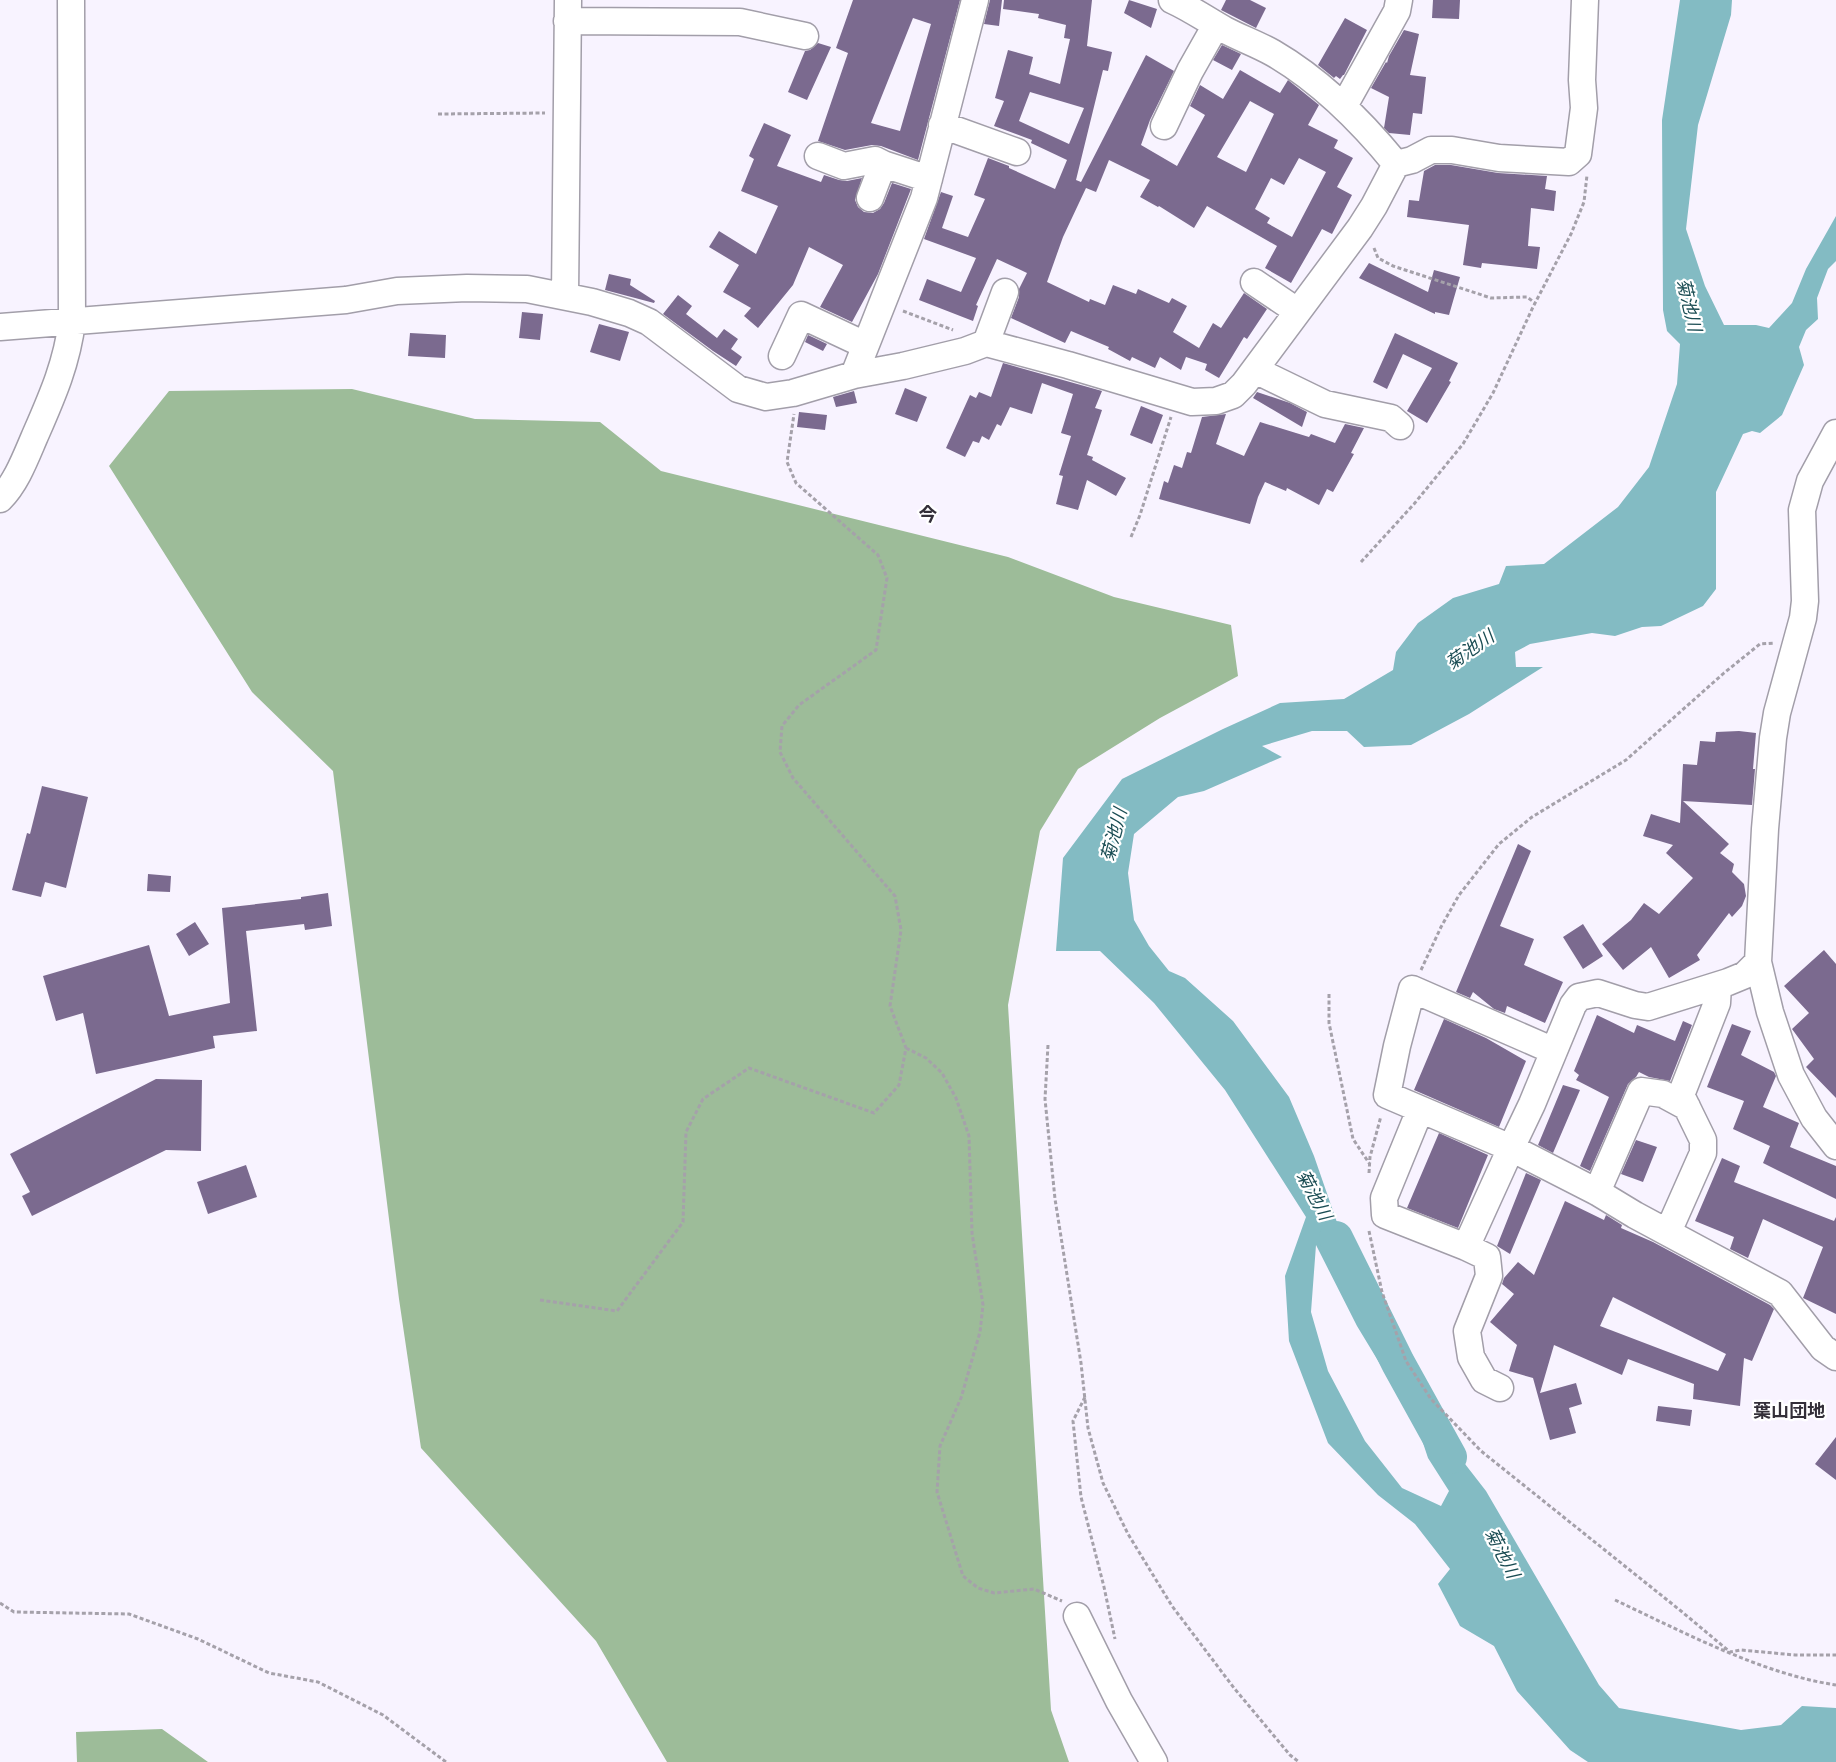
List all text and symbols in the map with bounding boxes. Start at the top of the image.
water label: 菊池川 [1673,276,1705,336]
district label: 今 [918,504,938,525]
water label: 菊池川 [1442,625,1499,674]
water label: 菊池川 [1097,804,1131,864]
water label: 菊池川 [1292,1166,1336,1225]
district label: 葉山団地 [1753,1401,1825,1421]
water label: 菊池川 [1481,1524,1524,1583]

